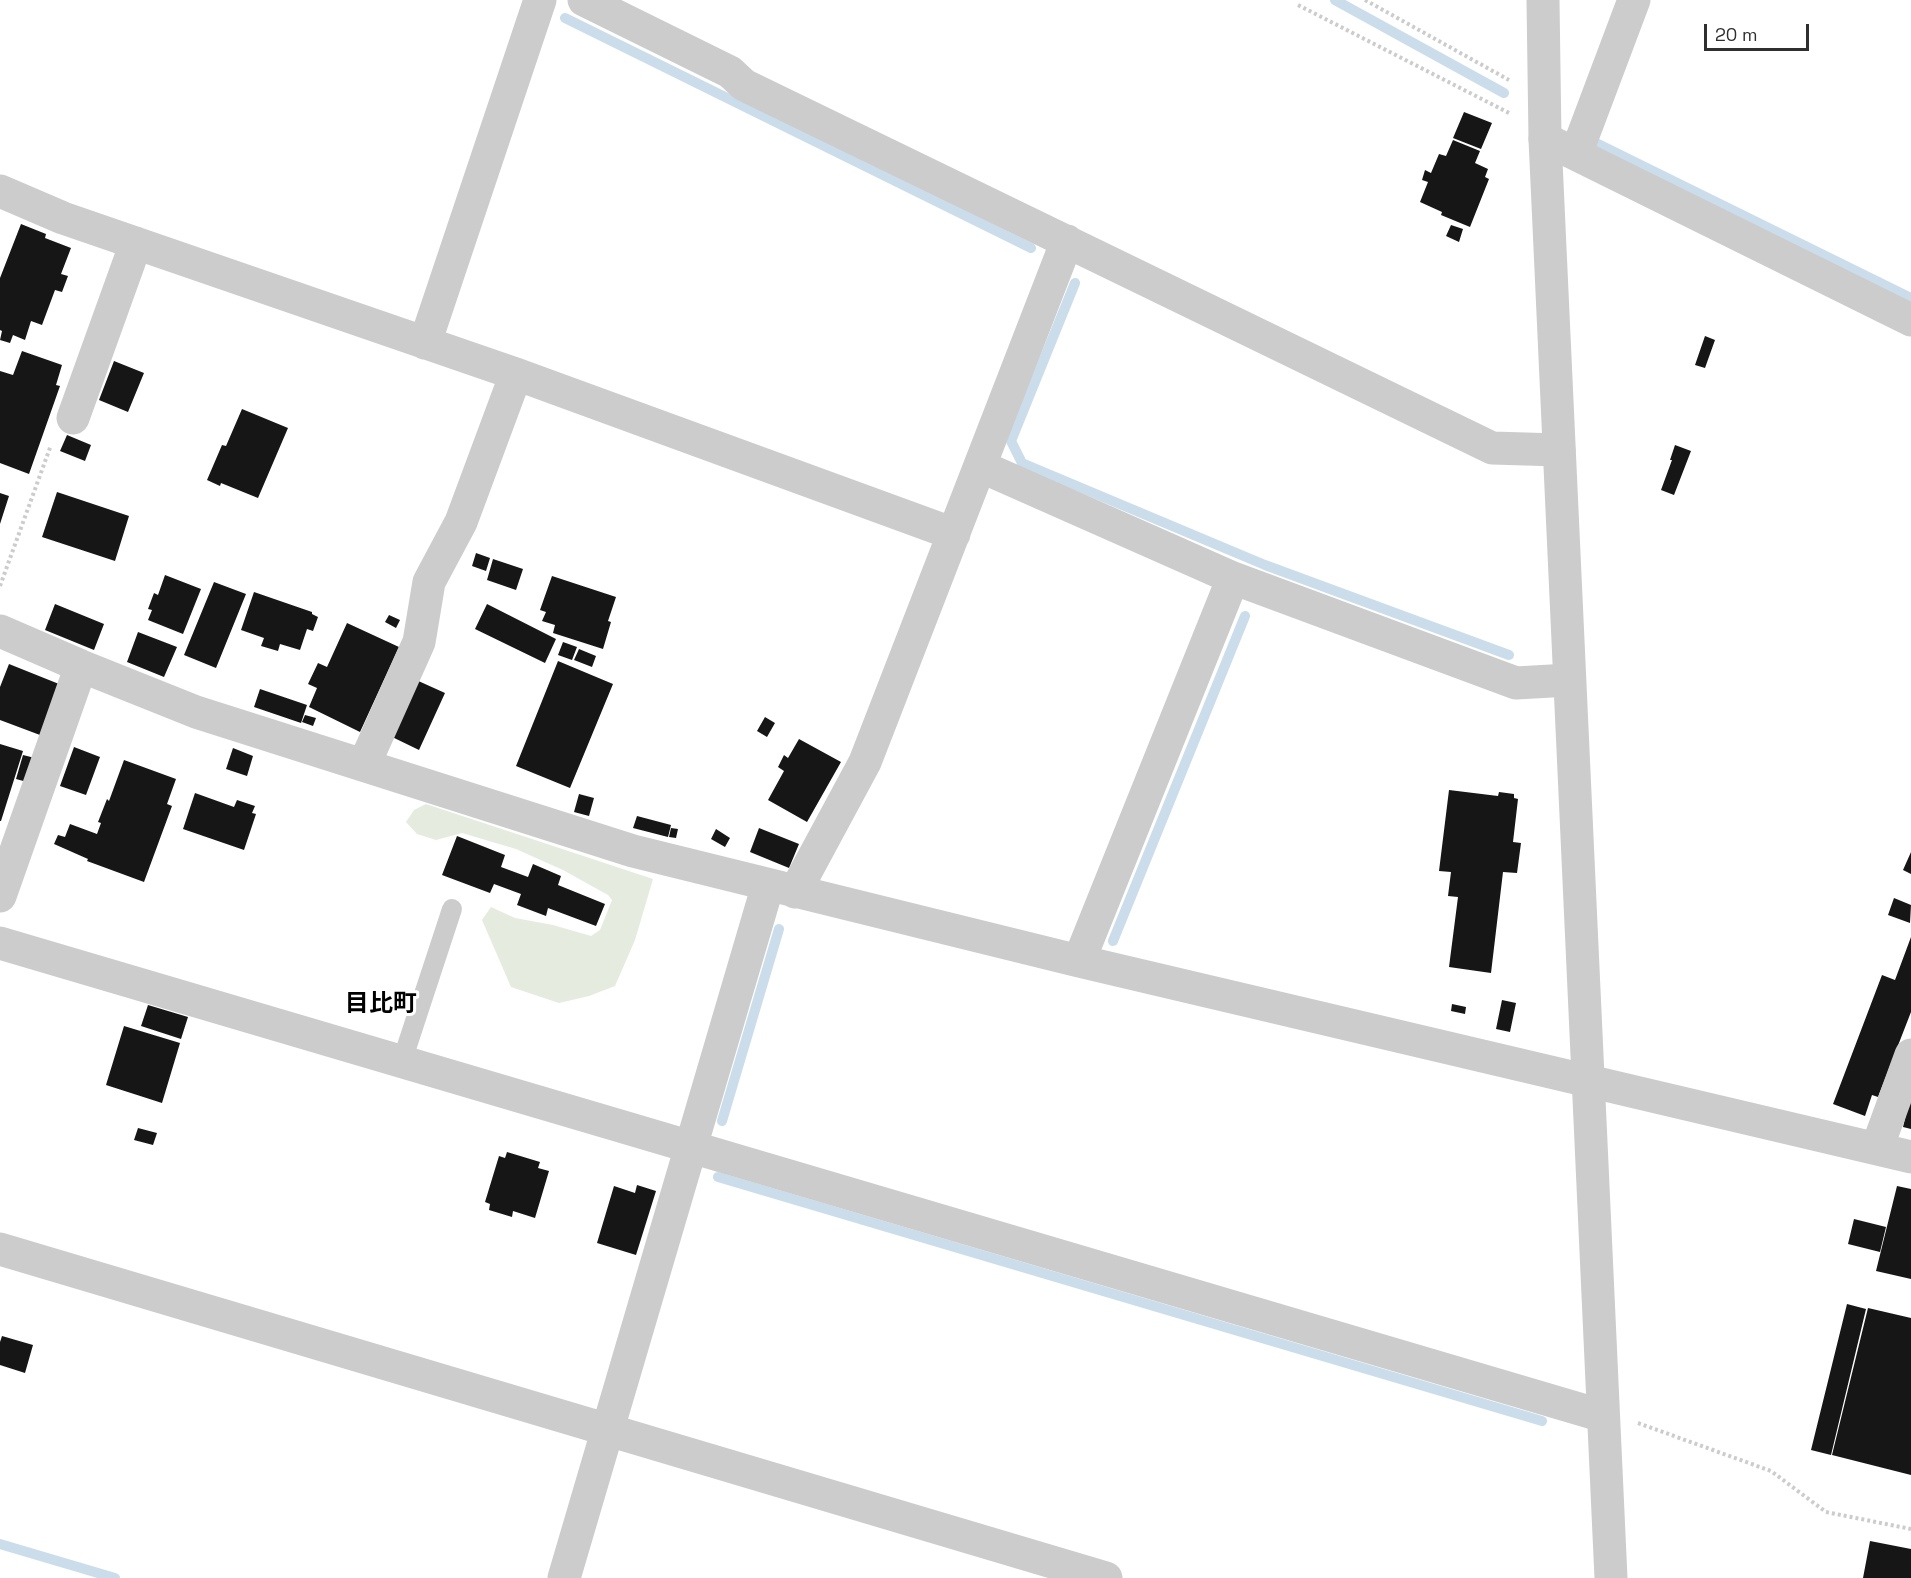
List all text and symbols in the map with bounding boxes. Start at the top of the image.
scale bar [1707,12,1812,50]
text: 20 m [1715,23,1758,46]
district label: 目比町 [345,990,417,1018]

